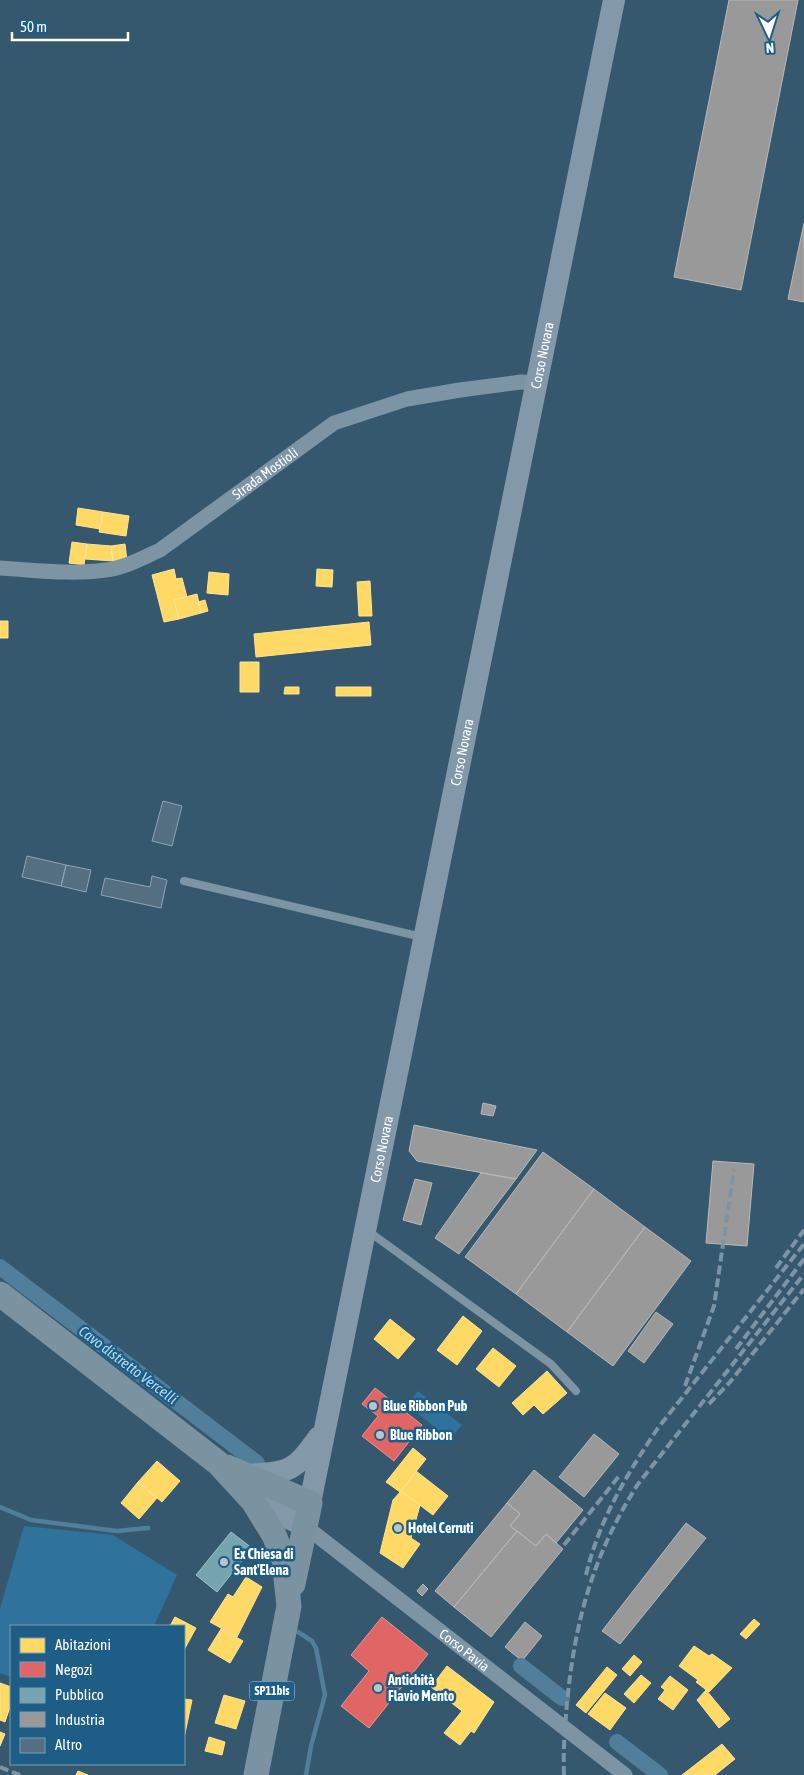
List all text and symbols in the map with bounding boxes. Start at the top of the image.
scale bar [12,10,129,42]
north arrow [744,10,794,60]
text: 50 m [20,18,47,35]
text: N [765,40,775,56]
street label: Corso Novara [528,320,557,390]
street label: Strada Mostioli [229,444,301,503]
street label: Corso Novara [447,717,476,787]
street label: Corso Novara [367,1114,396,1184]
water label: Cavo distretto Vercelli [76,1322,181,1407]
place label: Blue Ribbon Pub [383,1398,468,1414]
marker: Blue Ribbon Pub [367,1400,379,1412]
place label: Blue Ribbon [390,1427,452,1443]
marker: Blue Ribbon [374,1429,386,1441]
place label: Hotel Cerruti [408,1520,474,1536]
marker: Hotel Cerruti [392,1522,404,1534]
place label: Ex Chiesa di Sant'Elena [234,1546,293,1578]
marker: Ex Chiesa di Sant'Elena [218,1556,230,1568]
legend [10,1625,185,1765]
street label: Corso Pavia [436,1626,493,1675]
text: Abitazioni [55,1636,111,1653]
text: Negozi [55,1661,93,1678]
place label: Antichità Flavio Mento [387,1672,455,1704]
road number: SP11bis [250,1682,294,1700]
marker: Antichità Flavio Mento [372,1682,384,1694]
text: Pubblico [55,1686,104,1703]
text: Industria [55,1711,105,1728]
text: Altro [55,1736,82,1753]

